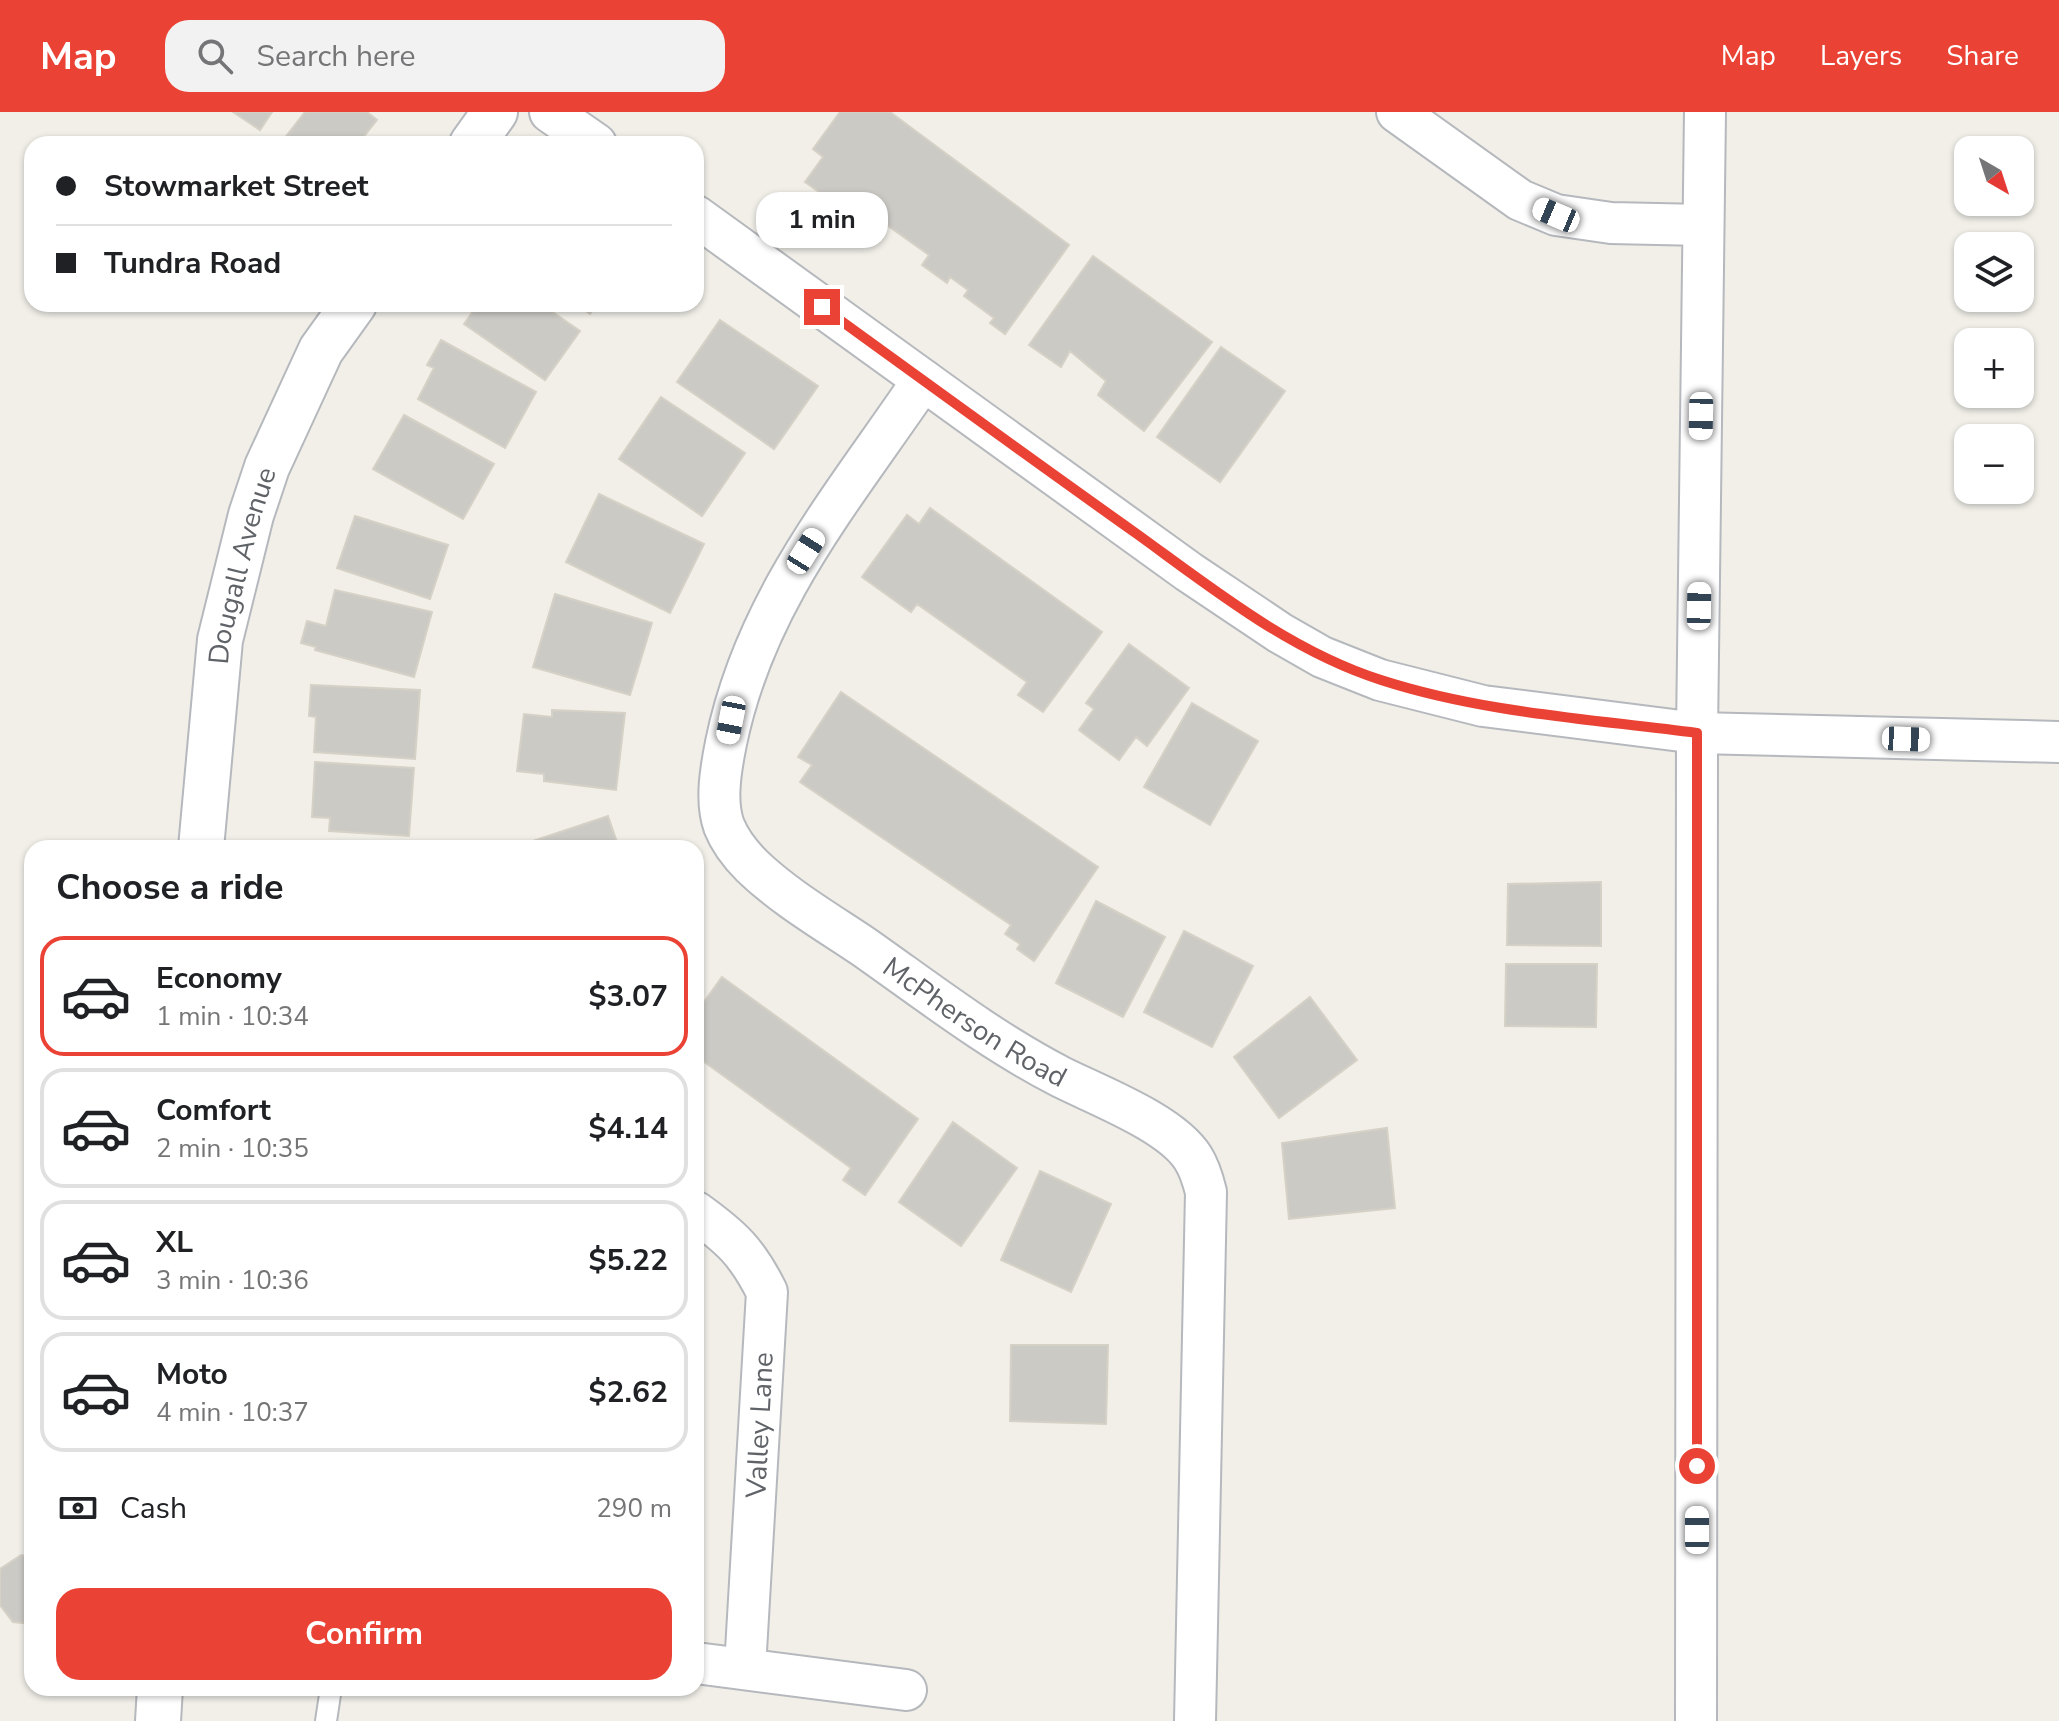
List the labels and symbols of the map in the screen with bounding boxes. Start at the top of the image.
north arrow [1954,136,2034,216]
callout: 1 min [756,191,888,247]
car [1529,195,1583,235]
route end [804,289,840,325]
car [1689,392,1713,440]
street label: Dougall Avenue [200,462,286,666]
car [783,524,829,578]
car [1687,582,1711,630]
car [715,694,747,746]
car [1882,726,1930,752]
street label: McPherson Road [875,948,1073,1097]
street label: Valley Lane [737,1351,783,1500]
route start [1679,1448,1715,1484]
car [1685,1506,1709,1554]

